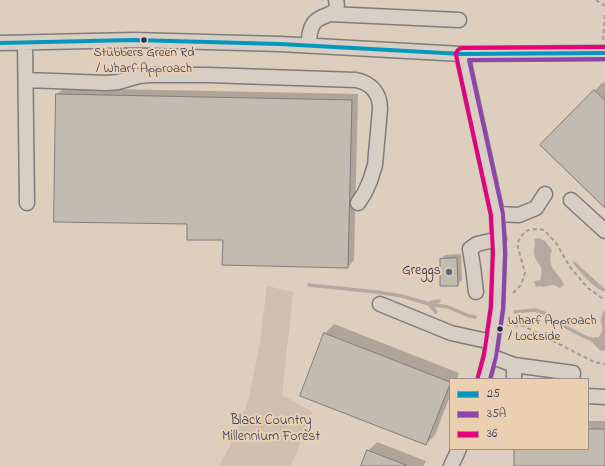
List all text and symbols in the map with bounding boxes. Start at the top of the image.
marker: Stubbers Green Rd / Wharf Approach [139,35,149,45]
place label: Stubbers Green Rd / Wharf Approach [93,46,195,77]
place label: Greggs [402,264,441,280]
marker: Greggs [444,267,454,277]
place label: Wharf Approach / Lockside [508,314,596,345]
marker: Wharf Approach / Lockside [495,324,505,334]
legend [449,378,589,450]
text: 25 [487,385,500,403]
text: 35A [487,405,506,423]
park label: Black Country Millennium Forest [222,414,320,446]
text: 36 [487,425,497,443]

